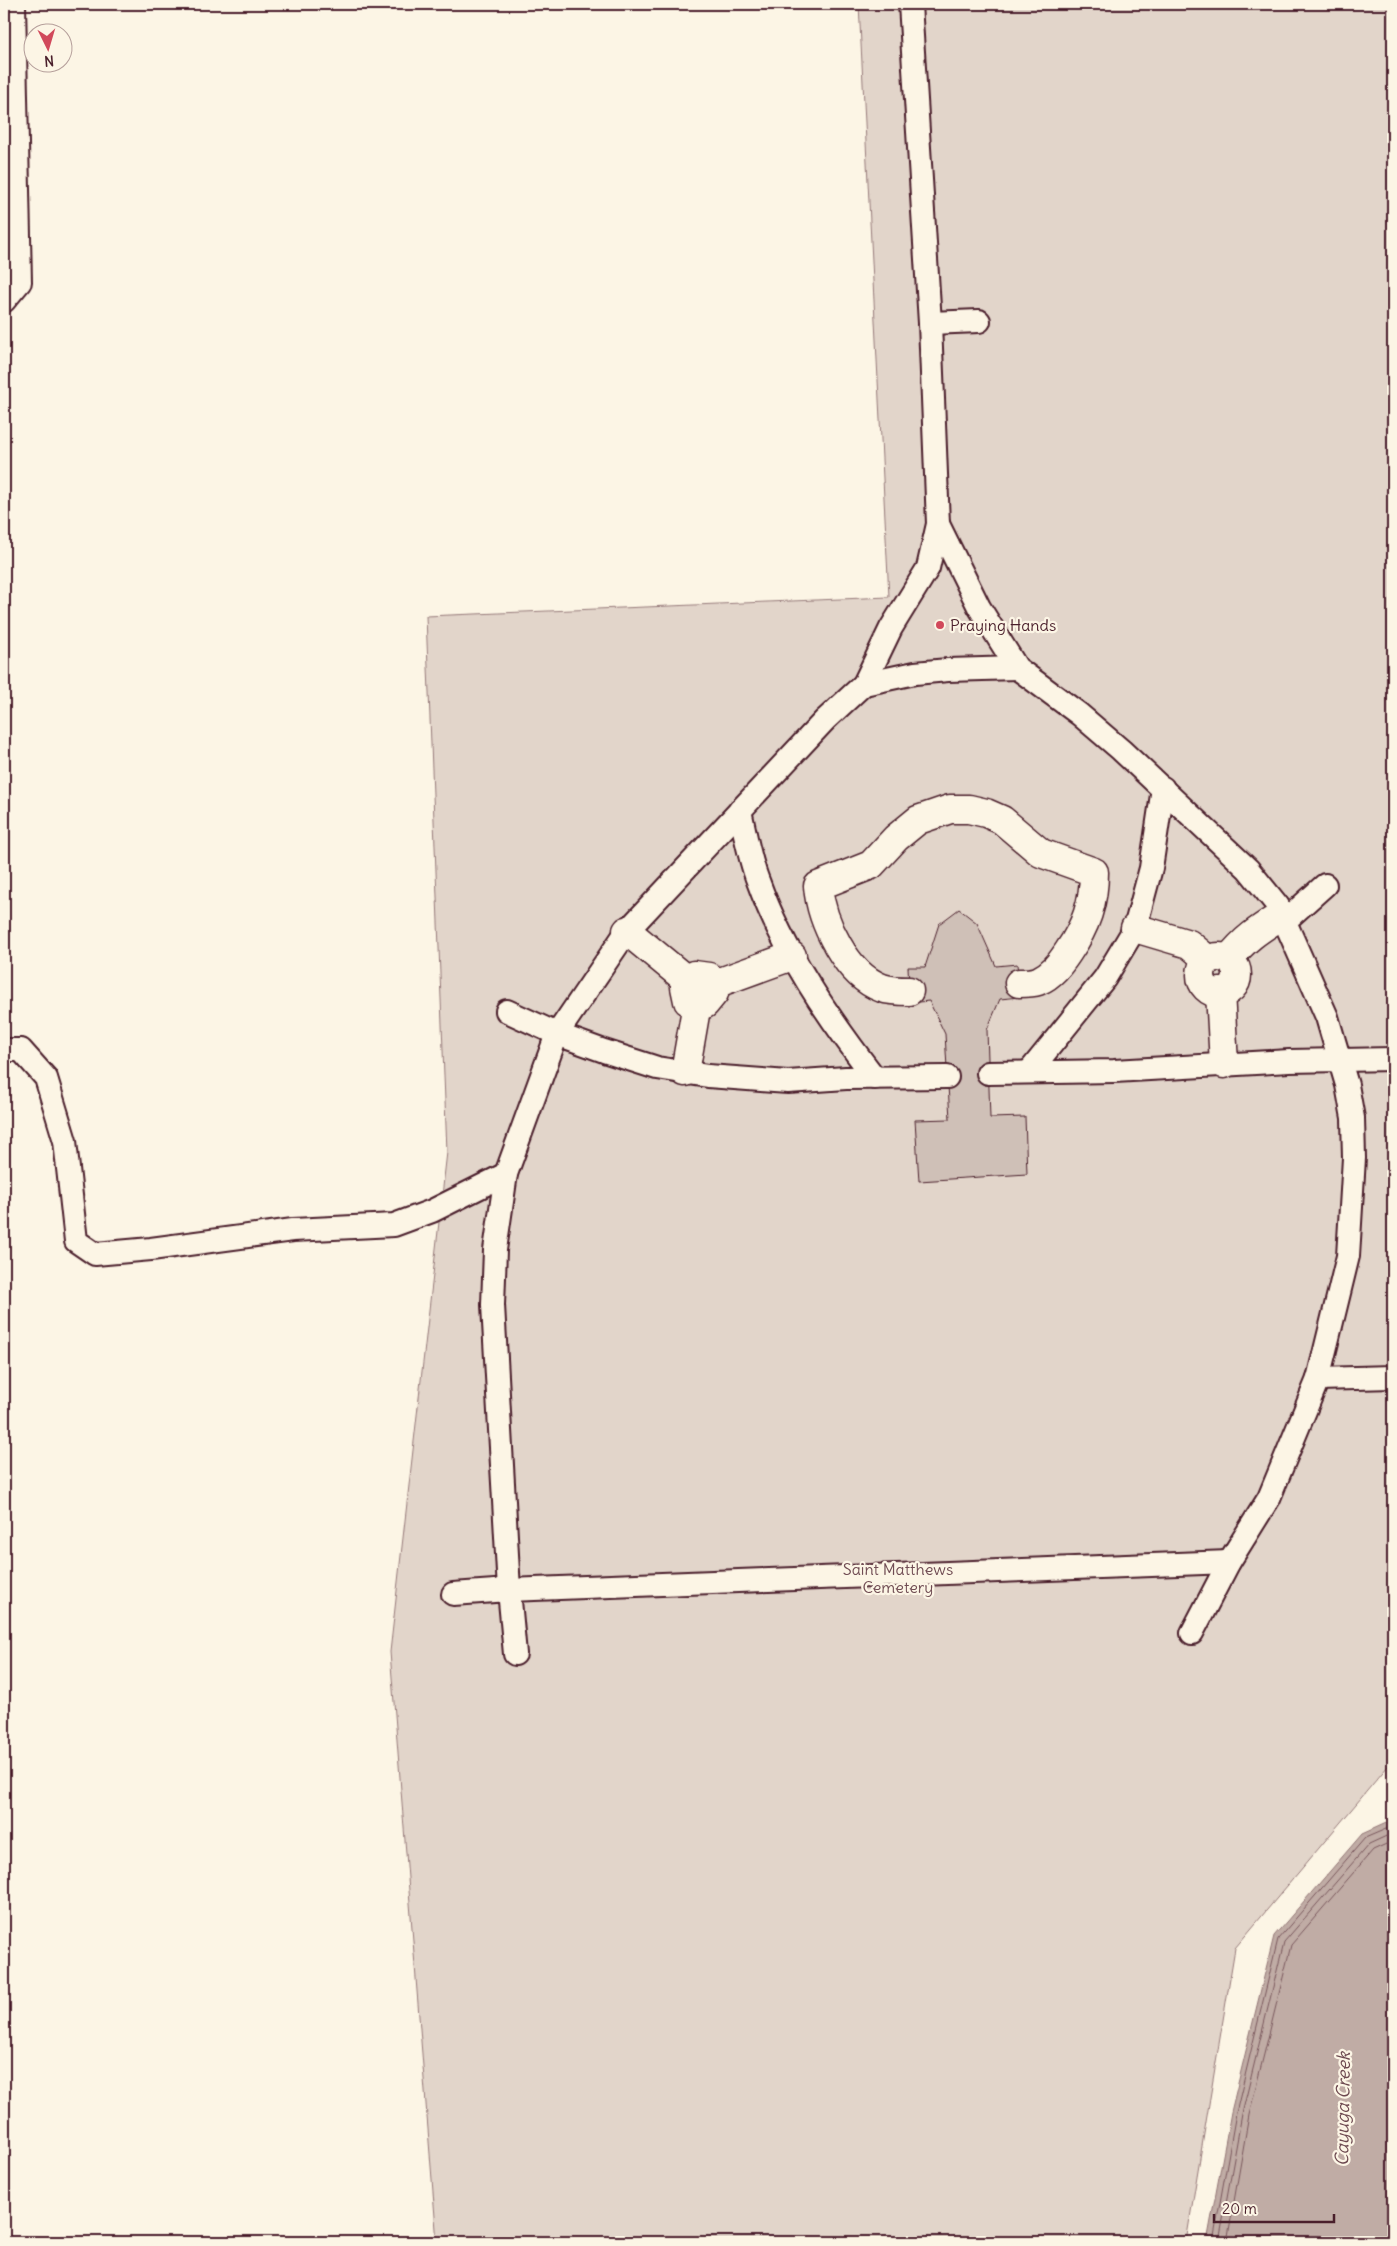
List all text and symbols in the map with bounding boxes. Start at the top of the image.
north arrow [22,22,72,72]
text: N [44,52,55,70]
place label: Praying Hands [950,615,1056,635]
marker: Praying Hands [934,619,946,631]
park label: Saint Matthews Cemetery [843,1559,953,1597]
water label: Cayuga Creek [1330,2050,1355,2166]
scale bar [1214,2191,1334,2223]
text: 20 m [1222,2199,1257,2218]

